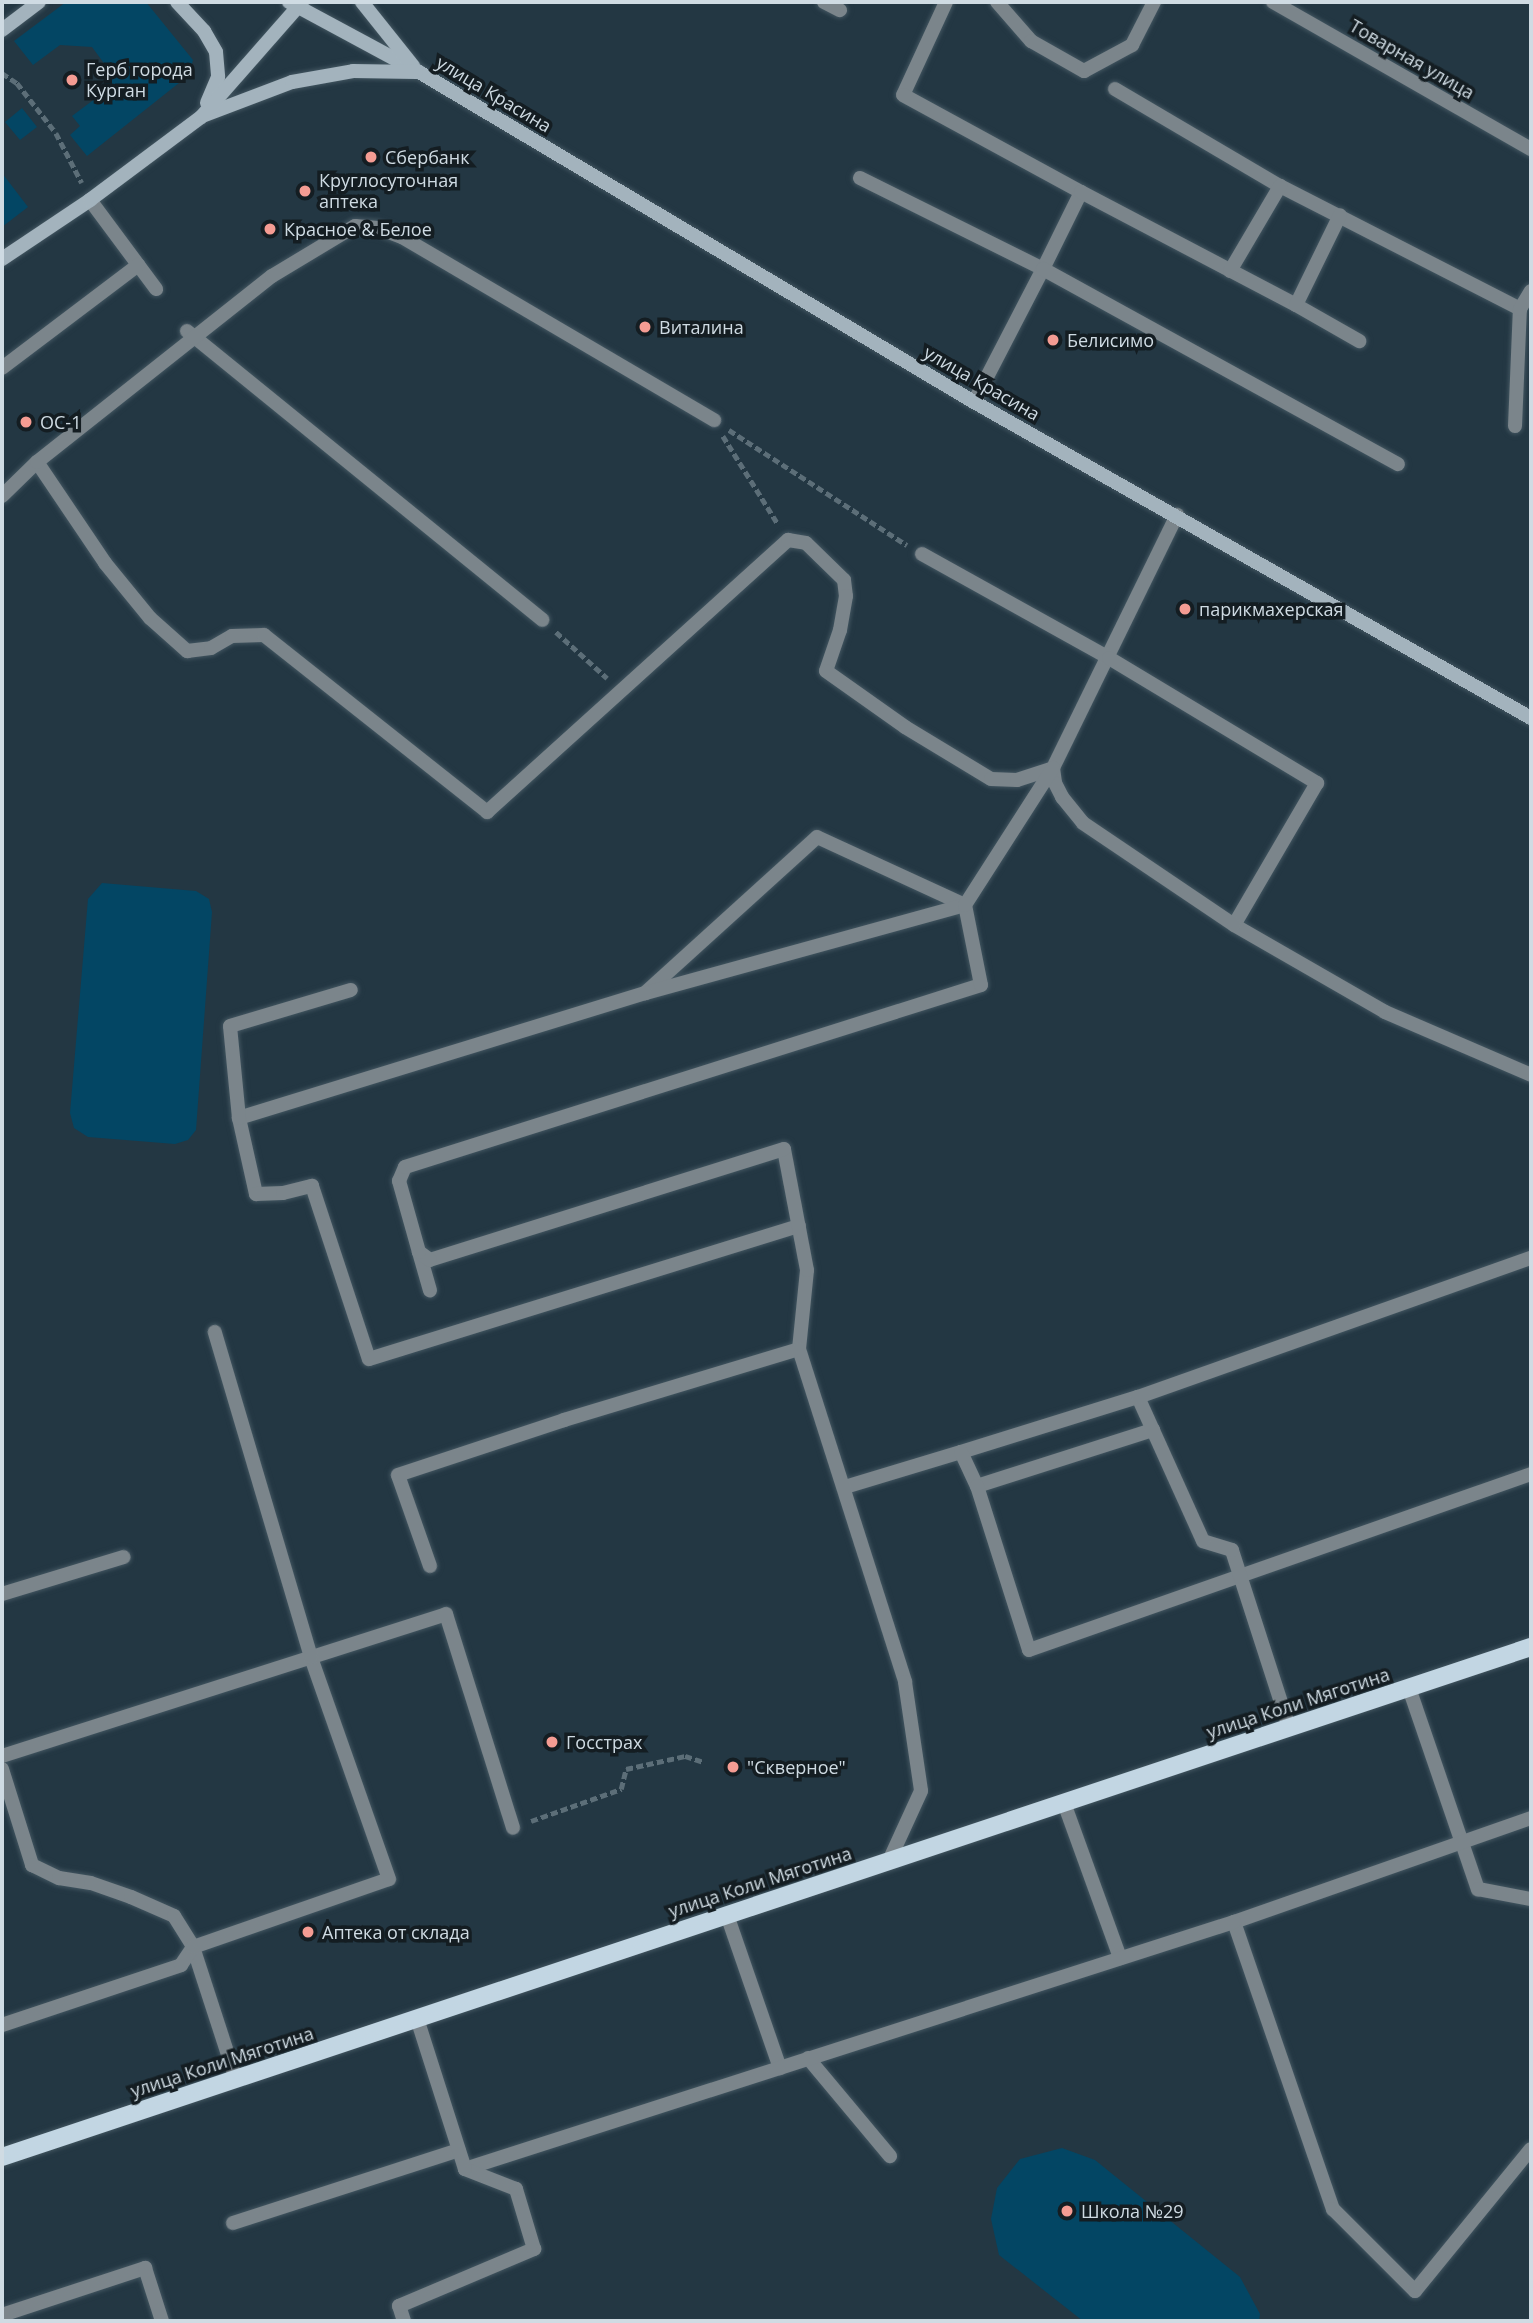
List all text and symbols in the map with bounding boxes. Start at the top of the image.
street label: Товарная улица [1346,15,1478,103]
street label: улица Красина [433,51,555,137]
place label: Герб города Курган [86,59,193,102]
marker: Герб города Курган [64,72,80,88]
place label: Сбербанк [385,146,470,168]
marker: Сбербанк [363,149,379,165]
place label: Круглосуточная аптека [319,170,458,212]
marker: Круглосуточная аптека [297,183,313,199]
place label: Красное & Белое [284,218,432,240]
marker: Красное & Белое [262,221,278,237]
place label: Виталина [659,316,744,338]
marker: Виталина [637,319,653,335]
place label: Белисимо [1067,329,1154,351]
marker: Белисимо [1045,332,1061,348]
street label: улица Красина [920,341,1044,425]
place label: ОС-1 [40,411,81,433]
marker: ОС-1 [18,414,34,430]
place label: парикмахерская [1199,598,1344,620]
marker: парикмахерская [1177,601,1193,617]
street label: улица Коли Мяготина [1204,1663,1392,1743]
place label: Госстрах [566,1731,642,1753]
marker: Госстрах [544,1734,560,1750]
place label: "Скверное" [747,1756,846,1778]
marker: "Скверное" [725,1759,741,1775]
street label: улица Коли Мяготина [666,1842,854,1922]
place label: Аптека от склада [322,1921,470,1943]
marker: Аптека от склада [300,1924,316,1940]
street label: улица Коли Мяготина [128,2022,316,2102]
place label: Школа №29 [1081,2200,1184,2222]
marker: Школа №29 [1059,2203,1075,2219]

